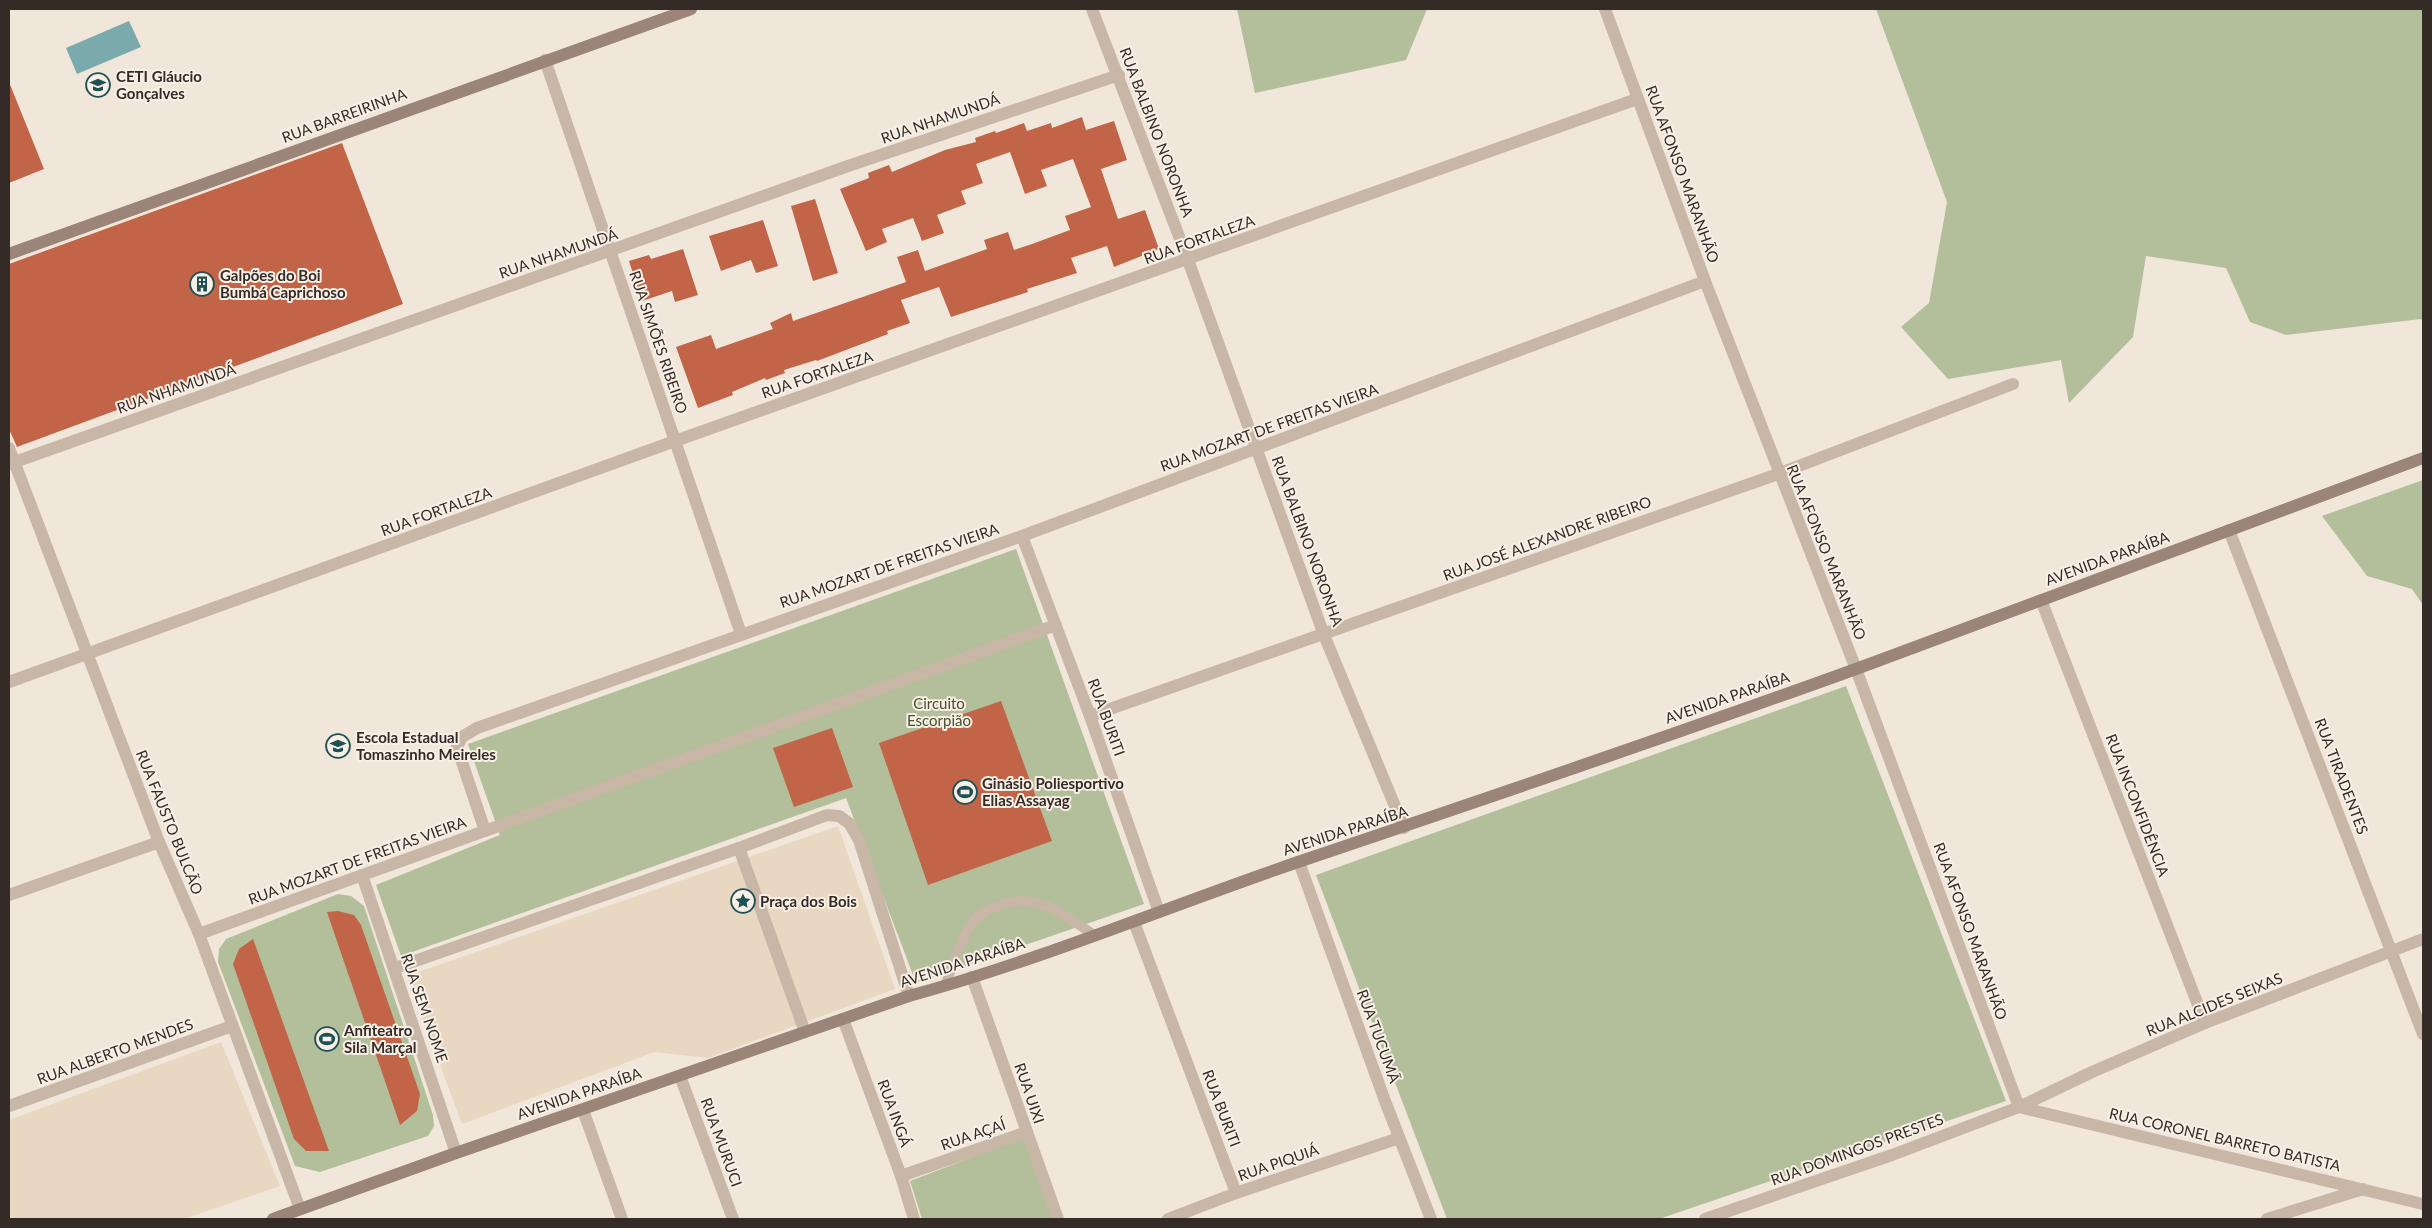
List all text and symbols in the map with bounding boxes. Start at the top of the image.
street label: RUA BALBINO NORONHA [1116,45,1198,220]
place label: CETI Gláucio Gonçalves [116,67,202,102]
school or university icon: CETI Gláucio Gonçalves [85,72,111,98]
street label: RUA AFONSO MARANHÃO [1642,83,1724,265]
street label: RUA BARREIRINHA [279,84,410,146]
street label: RUA NHAMUNDÁ [878,89,1003,147]
street label: RUA FORTALEZA [1141,210,1258,267]
street label: RUA NHAMUNDÁ [496,224,621,282]
place label: Galpões do Boi Bumbá Caprichoso [220,266,346,301]
street label: RUA SIMÕES RIBEIRO [626,268,692,416]
building icon: Galpões do Boi Bumbá Caprichoso [189,271,215,297]
street label: RUA FORTALEZA [759,346,876,401]
street label: RUA NHAMUNDÁ [114,359,239,417]
street label: RUA MOZART DE FREITAS VIEIRA [1158,379,1381,475]
street label: RUA BALBINO NORONHA [1269,453,1348,629]
street label: RUA AFONSO MARANHÃO [1784,462,1870,642]
street label: RUA FORTALEZA [378,482,495,539]
street label: RUA JOSÉ ALEXANDRE RIBEIRO [1440,492,1654,584]
street label: RUA MOZART DE FREITAS VIEIRA [777,519,1002,611]
street label: AVENIDA PARAÍBA [2043,527,2172,589]
street label: AVENIDA PARAÍBA [1662,667,1792,727]
street label: RUA BURITI [1085,676,1129,758]
park label: Circuito Escorpião [907,694,971,729]
street label: RUA TIRADENTES [2312,715,2372,837]
place label: Escola Estadual Tomaszinho Meireles [356,728,496,763]
street label: RUA INCONFIDÊNCIA [2103,731,2174,880]
school or university icon: Escola Estadual Tomaszinho Meireles [325,733,351,759]
street label: RUA FAUSTO BULCÃO [133,747,207,897]
place label: Ginásio Poliesportivo Elias Assayag [982,774,1124,809]
sports icon: Ginásio Poliesportivo Elias Assayag [952,779,978,805]
street label: AVENIDA PARAÍBA [1280,801,1411,859]
street label: RUA MOZART DE FREITAS VIEIRA [246,812,469,908]
street label: RUA AFONSO MARANHÃO [1930,840,2012,1022]
place icon: Praça dos Bois [730,888,756,914]
place label: Praça dos Bois [760,892,857,910]
street label: AVENIDA PARAÍBA [897,933,1028,991]
street label: RUA SEM NOME [398,951,452,1065]
street label: RUA ALCIDES SEIXAS [2143,968,2285,1040]
street label: RUA TUCUMÃ [1354,987,1405,1086]
street label: RUA ALBERTO MENDES [34,1014,196,1088]
place label: Anfiteatro Sila Marçal [343,1021,417,1056]
sports icon: Anfiteatro Sila Marçal [314,1026,340,1052]
street label: RUA UIXI [1011,1060,1049,1126]
street label: AVENIDA PARAÍBA [514,1063,644,1123]
street label: RUA BURITI [1199,1067,1245,1149]
street label: RUA INGÁ [875,1077,916,1150]
street label: RUA MURUCI [698,1095,746,1189]
street label: RUA CORONEL BARRETO BATISTA [2107,1104,2343,1175]
street label: RUA DOMINGOS PRESTES [1768,1109,1946,1189]
street label: RUA AÇAÍ [938,1114,1009,1153]
street label: RUA PIQUIÁ [1235,1140,1322,1184]

